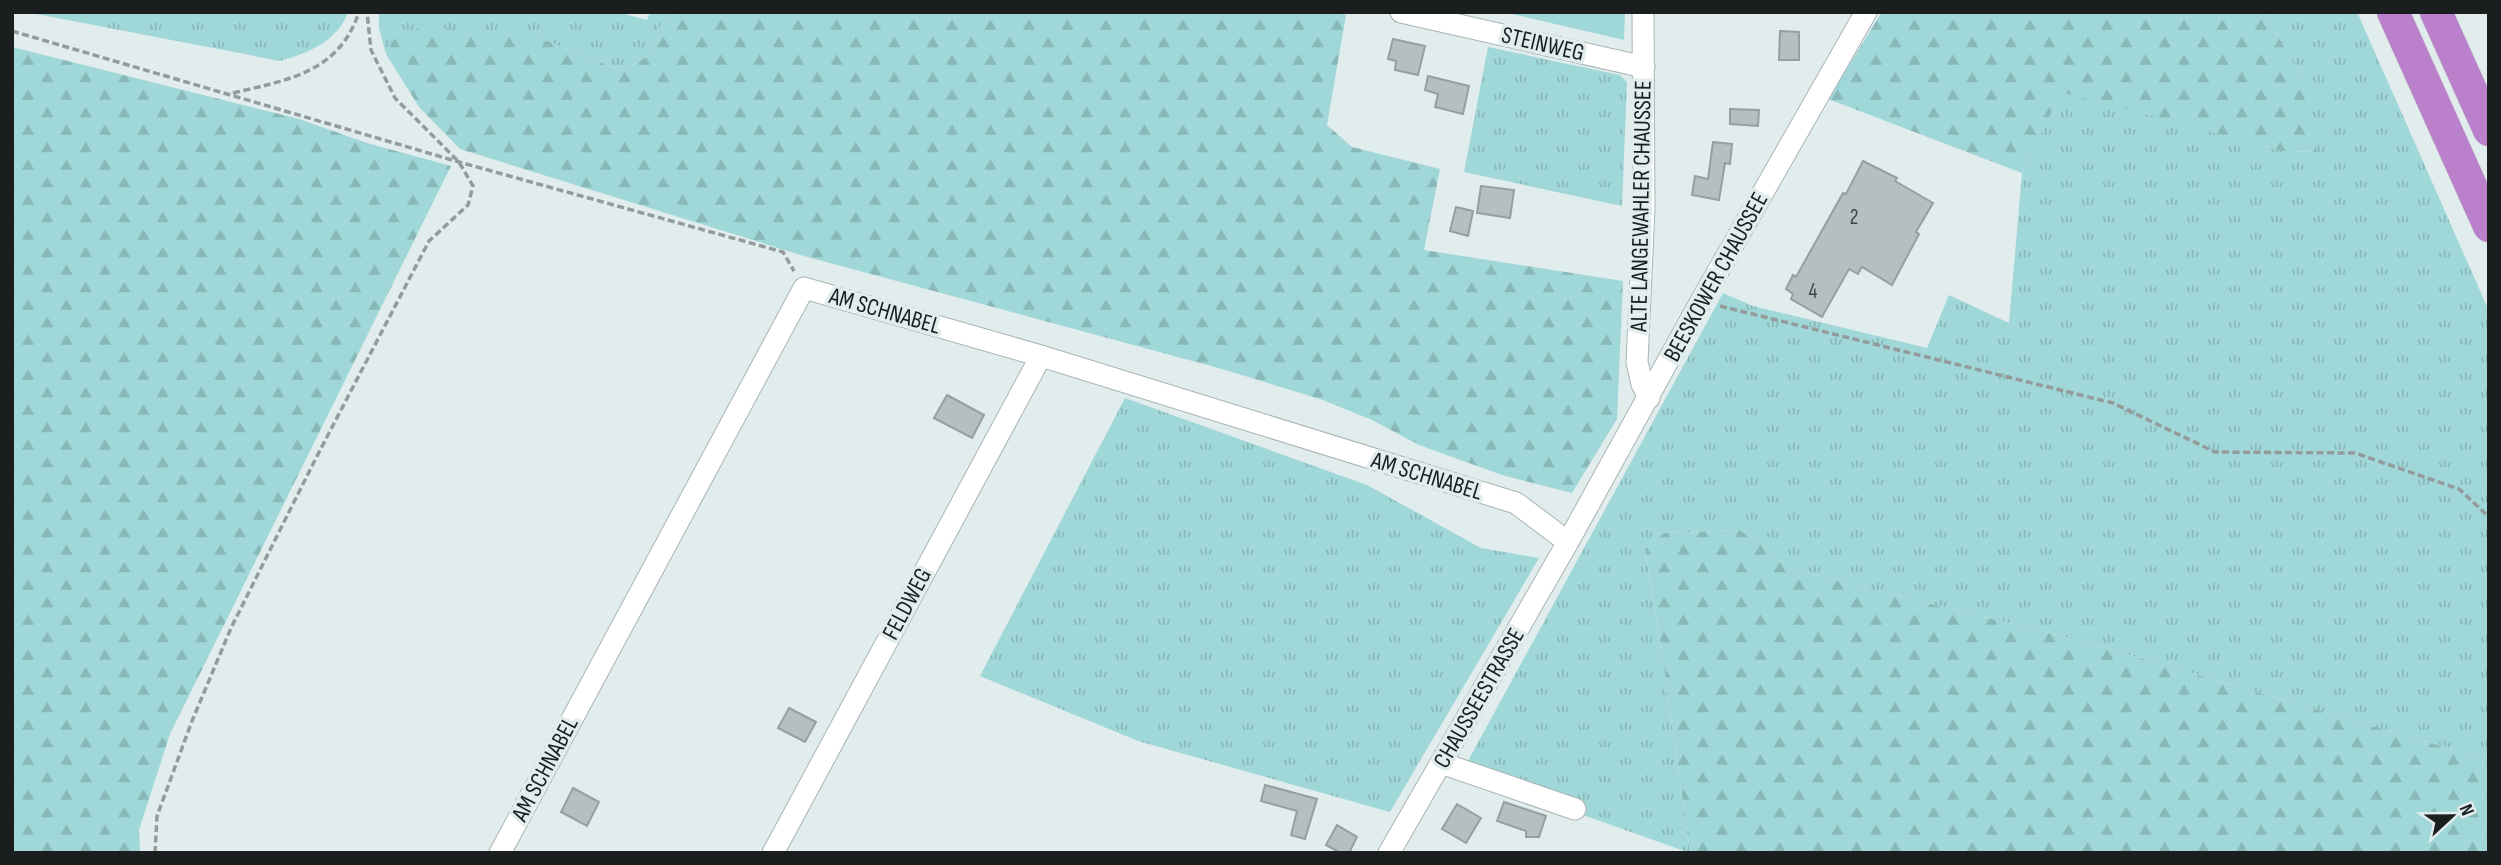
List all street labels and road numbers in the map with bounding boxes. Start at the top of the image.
street label: STEINWEG [1499,20,1587,68]
street label: ALTE LANGEWAHLER CHAUSSEE [1624,80,1658,333]
street label: BEESKOWER CHAUSSEE [1657,187,1775,367]
street label: AM SCHNABEL [825,281,944,341]
street label: AM SCHNABEL [1367,445,1486,507]
street label: FELDWEG [876,563,938,645]
street label: CHAUSSEESTRASSE [1427,623,1531,773]
street label: AM SCHNABEL [505,712,585,827]

